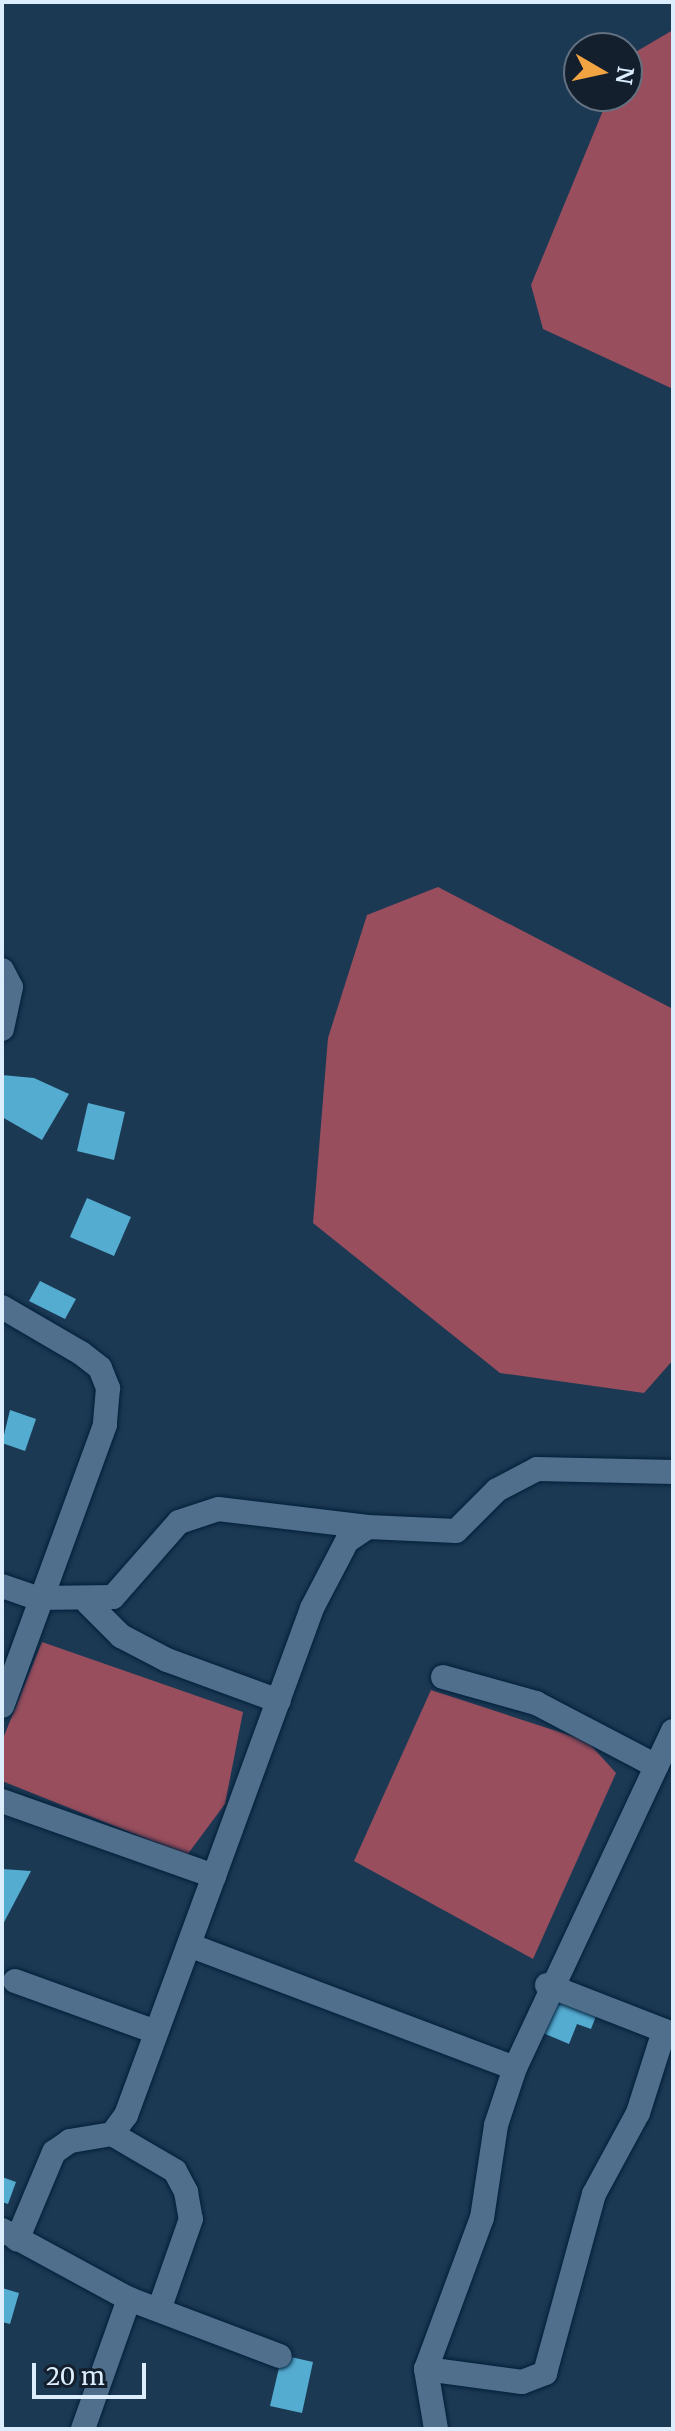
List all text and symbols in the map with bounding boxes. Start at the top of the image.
north arrow [563,32,643,112]
text: N [610,65,640,86]
scale bar [36,2347,150,2397]
text: 20 m [46,2361,105,2392]

